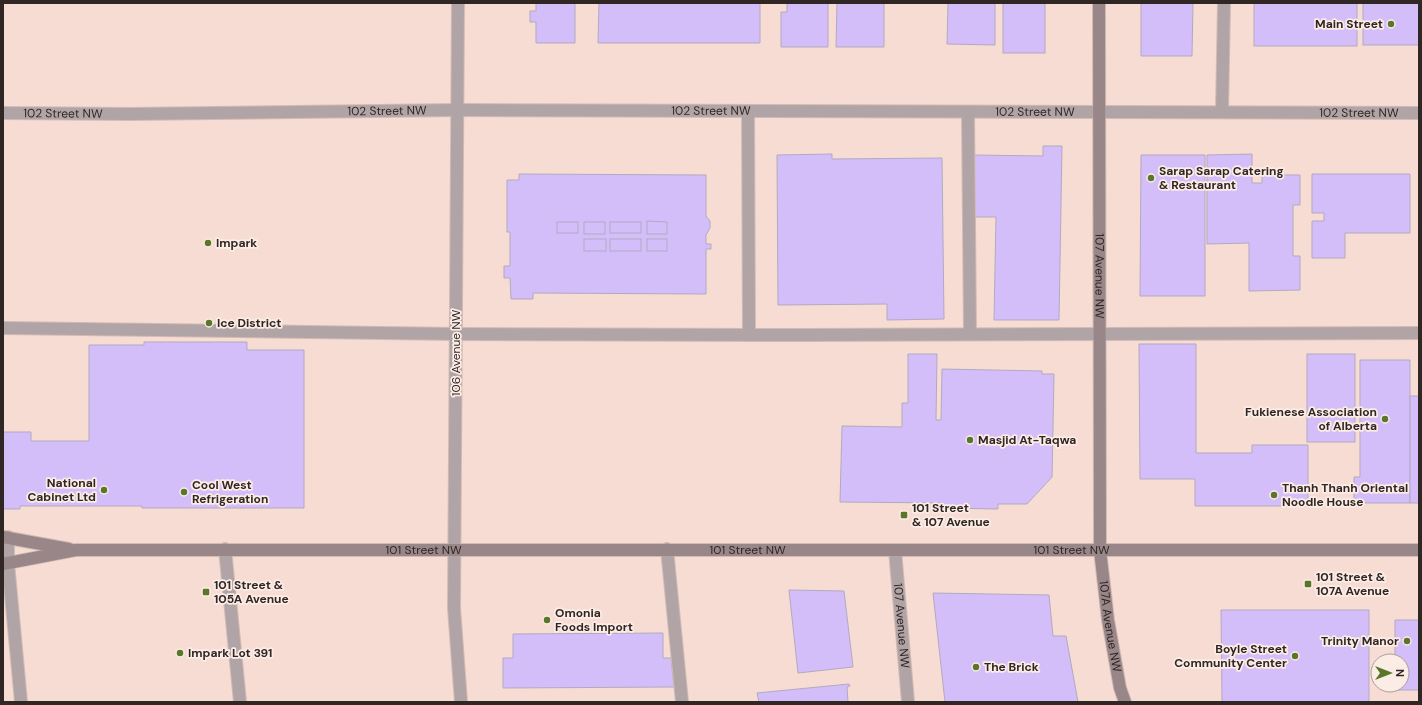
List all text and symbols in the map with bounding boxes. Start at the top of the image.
place label: Main Street [1315,16,1383,32]
marker: Main Street [1386,19,1396,29]
street label: 102 Street NW [347,102,427,119]
street label: 102 Street NW [671,103,751,119]
street label: 102 Street NW [995,104,1075,120]
street label: 102 Street NW [23,105,103,122]
street label: 102 Street NW [1319,105,1399,121]
place label: Sarap Sarap Catering & Restaurant [1159,163,1284,193]
marker: Sarap Sarap Catering & Restaurant [1146,173,1156,183]
street label: 107 Avenue NW [1091,233,1108,319]
place label: Impark [216,235,257,251]
marker: Impark [203,238,213,248]
street label: 106 Avenue NW [448,309,464,396]
place label: Ice District [217,315,281,331]
marker: Ice District [204,318,214,328]
place label: Fukienese Association of Alberta [1245,404,1377,434]
marker: Fukienese Association of Alberta [1380,414,1390,424]
place label: Masjid At-Taqwa [978,432,1076,448]
marker: Masjid At-Taqwa [965,435,975,445]
place label: National Cabinet Ltd [27,475,96,505]
place label: Cool West Refrigeration [192,477,268,507]
place label: Thanh Thanh Oriental Noodle House [1282,480,1408,510]
marker: National Cabinet Ltd [99,485,109,495]
marker: Cool West Refrigeration [179,487,189,497]
marker: Thanh Thanh Oriental Noodle House [1269,490,1279,500]
place label: 101 Street & 107 Avenue [912,500,990,530]
marker: 101 Street & 107 Avenue [899,510,909,520]
street label: 101 Street NW [386,542,462,558]
street label: 101 Street NW [710,542,786,558]
street label: 101 Street NW [1034,542,1110,558]
place label: 101 Street & 107A Avenue [1316,569,1389,599]
place label: 101 Street & 105A Avenue [214,577,289,607]
marker: 101 Street & 107A Avenue [1303,579,1313,589]
street label: 107A Avenue NW [1096,580,1125,674]
street label: 107 Avenue NW [890,583,913,669]
marker: 101 Street & 105A Avenue [201,587,211,597]
place label: Omonia Foods Import [555,605,633,635]
marker: Omonia Foods Import [542,615,552,625]
place label: Trinity Manor [1321,633,1399,649]
marker: Trinity Manor [1402,636,1412,646]
place label: Boyle Street Community Center [1174,641,1287,671]
place label: Impark Lot 391 [188,645,273,661]
marker: Impark Lot 391 [175,648,185,658]
marker: Boyle Street Community Center [1290,651,1300,661]
north arrow [1370,653,1410,693]
place label: The Brick [984,659,1039,675]
marker: The Brick [971,662,981,672]
text: N [1393,669,1407,677]

